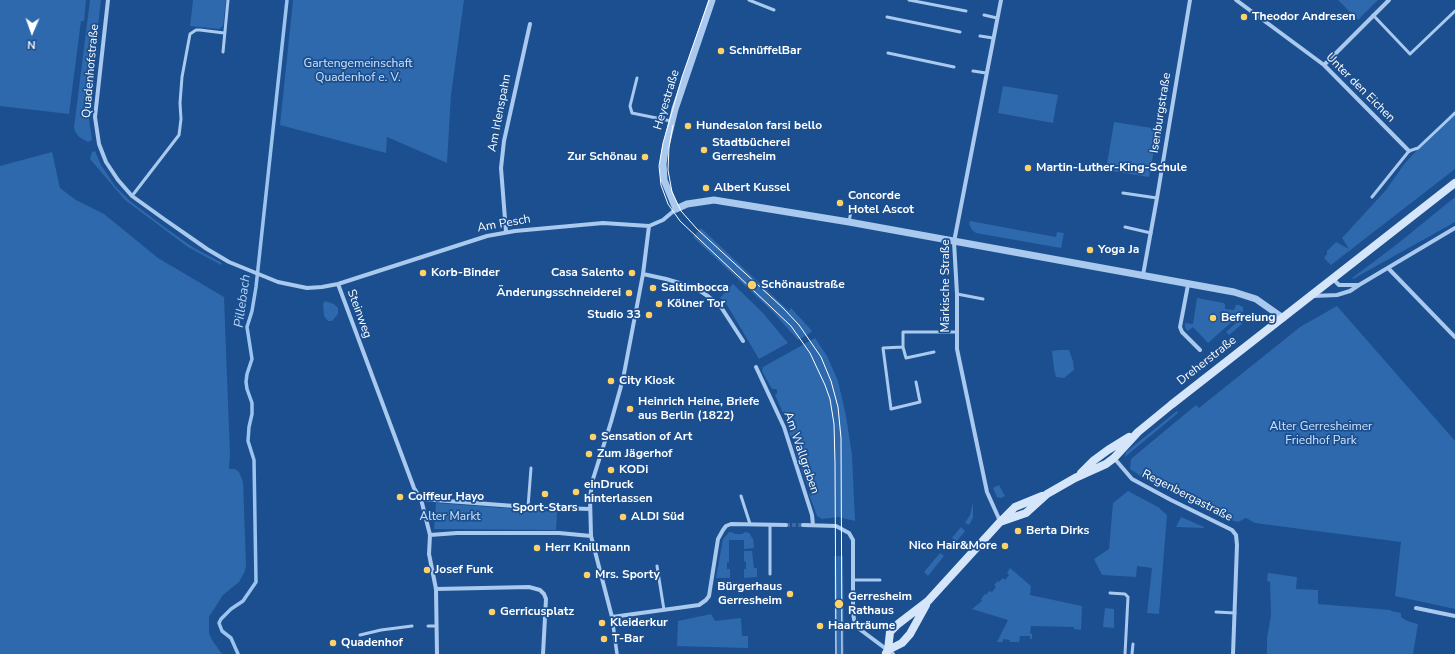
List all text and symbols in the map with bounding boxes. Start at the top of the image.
place label: Theodor Andresen [1252,10,1356,24]
north arrow [12,12,52,52]
marker: Theodor Andresen [1239,12,1249,22]
street label: Quadenhofstraße [80,23,102,119]
text: N [27,37,36,52]
place label: SchnüffelBar [729,44,801,58]
marker: SchnüffelBar [716,46,726,56]
street label: Unter den Eichen [1322,50,1398,126]
park label: Gartengemeinschaft Quadenhof e. V. [303,57,413,85]
street label: Heyestraße [651,68,683,132]
street label: Isenburgstraße [1148,72,1174,154]
street label: Am Irlenspahn [485,73,515,153]
place label: Hundesalon farsi bello [696,119,822,133]
marker: Hundesalon farsi bello [683,121,693,131]
place label: Stadtbücherei Gerresheim [712,136,790,164]
marker: Stadtbücherei Gerresheim [699,145,709,155]
place label: Zur Schönau [567,150,637,164]
marker: Zur Schönau [640,152,650,162]
place label: Martin-Luther-King-Schule [1036,161,1187,175]
marker: Martin-Luther-King-Schule [1023,163,1033,173]
place label: Albert Kussel [714,181,790,195]
marker: Albert Kussel [701,183,711,193]
place label: Concorde Hotel Ascot [848,189,914,217]
marker: Concorde Hotel Ascot [835,198,845,208]
street label: Am Pesch [476,212,532,236]
street label: Märkische Straße [939,239,953,333]
place label: Yoga Ja [1098,243,1139,257]
marker: Yoga Ja [1085,245,1095,255]
place label: Korb-Binder [431,266,500,280]
place label: Casa Salento [551,266,624,280]
marker: Korb-Binder [418,268,428,278]
marker: Casa Salento [627,268,637,278]
water label: Pillebach [232,273,254,329]
place label: Schönaustraße [761,278,845,292]
marker: Schönaustraße [746,279,758,291]
place label: Saltimbocca [661,281,729,295]
marker: Saltimbocca [648,283,658,293]
place label: Änderungsschneiderei [497,286,621,300]
street label: Steinweg [344,288,374,340]
marker: Änderungsschneiderei [624,288,634,298]
place label: Kölner Tor [667,297,725,311]
marker: Kölner Tor [654,299,664,309]
place label: Studio 33 [587,308,641,322]
marker: Studio 33 [644,310,654,320]
place label: Befreiung [1221,311,1275,325]
marker: Befreiung [1208,313,1218,323]
street label: Dreherstraße [1175,333,1239,389]
place label: City Kiosk [619,374,675,388]
marker: City Kiosk [606,376,616,386]
place label: Heinrich Heine, Briefe aus Berlin (1822) [638,395,759,423]
marker: Heinrich Heine, Briefe aus Berlin (1822) [625,404,635,414]
street label: Am Wallgraben [780,410,822,496]
park label: Alter Gerresheimer Friedhof Park [1270,420,1372,448]
place label: Sensation of Art [601,430,692,444]
marker: Sensation of Art [588,432,598,442]
place label: Zum Jägerhof [597,447,672,461]
marker: Zum Jägerhof [584,449,594,459]
place label: KODi [619,463,648,477]
marker: KODi [606,465,616,475]
street label: Regenbergastraße [1139,467,1235,525]
place label: einDruck hinterlassen [584,478,652,506]
marker: einDruck hinterlassen [571,487,581,497]
marker: Sport-Stars [540,489,550,499]
place label: Coiffeur Hayo [408,490,484,504]
marker: Coiffeur Hayo [395,492,405,502]
place label: Sport-Stars [512,501,578,515]
park label: Alter Markt [419,510,481,524]
place label: ALDI Süd [631,510,684,524]
marker: ALDI Süd [618,512,628,522]
place label: Berta Dirks [1026,524,1089,538]
marker: Berta Dirks [1013,526,1023,536]
place label: Nico Hair&More [909,539,997,553]
place label: Herr Knillmann [545,541,630,555]
marker: Nico Hair&More [1000,541,1010,551]
marker: Herr Knillmann [532,543,542,553]
place label: Josef Funk [435,563,493,577]
marker: Josef Funk [422,565,432,575]
place label: Mrs. Sporty [595,568,660,582]
marker: Mrs. Sporty [582,570,592,580]
place label: Bürgerhaus Gerresheim [717,580,782,608]
marker: Bürgerhaus Gerresheim [785,589,795,599]
place label: Gerresheim Rathaus [848,590,912,618]
marker: Gerresheim Rathaus [833,598,845,610]
place label: Gerricusplatz [500,605,574,619]
marker: Gerricusplatz [487,607,497,617]
place label: Kleiderkur [610,616,668,630]
marker: Kleiderkur [597,618,607,628]
place label: Haarträume [828,619,895,633]
marker: Haarträume [815,621,825,631]
place label: T-Bar [612,632,644,646]
marker: T-Bar [599,634,609,644]
place label: Quadenhof [341,636,403,650]
marker: Quadenhof [328,638,338,648]

